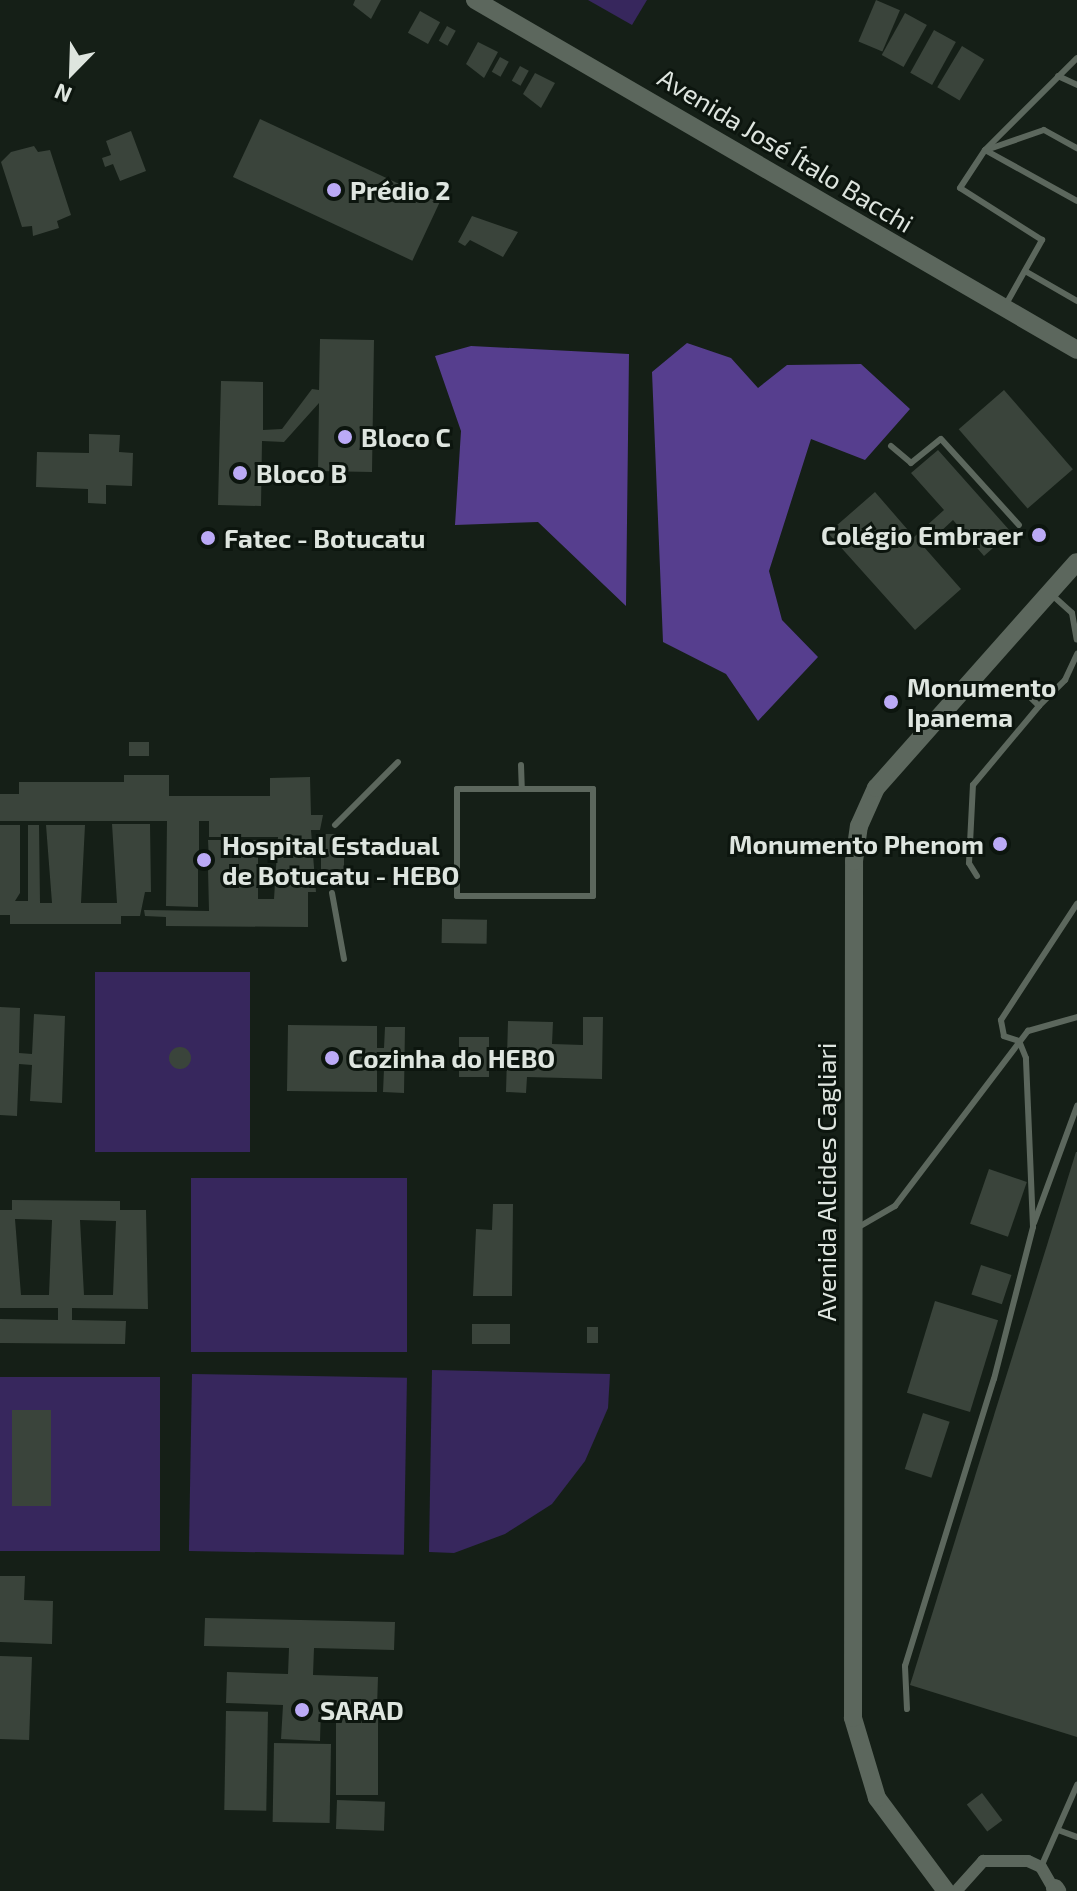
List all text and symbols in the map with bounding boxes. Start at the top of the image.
north arrow [32,32,112,112]
street label: Avenida José Ítalo Bacchi [652,61,920,239]
text: N [50,79,75,109]
place label: Prédio 2 [350,174,450,206]
marker: Prédio 2 [325,181,343,199]
place label: Bloco C [361,421,451,453]
marker: Bloco C [336,428,354,446]
place label: Bloco B [256,457,347,489]
marker: Bloco B [231,464,249,482]
place label: Colégio Embraer [821,519,1023,551]
place label: Fatec - Botucatu [224,522,425,554]
marker: Colégio Embraer [1030,526,1048,544]
marker: Fatec - Botucatu [199,529,217,547]
place label: Monumento Ipanema [907,671,1056,732]
marker: Monumento Ipanema [882,693,900,711]
place label: Monumento Phenom [729,828,984,860]
place label: Hospital Estadual de Botucatu - HEBO [222,829,459,890]
marker: Monumento Phenom [991,835,1009,853]
marker: Hospital Estadual de Botucatu - HEBO [193,849,215,871]
place label: Cozinha do HEBO [348,1042,555,1074]
street label: Avenida Alcides Cagliari [810,1042,842,1322]
marker: Cozinha do HEBO [323,1049,341,1067]
place label: SARAD [320,1694,404,1726]
marker: SARAD [291,1699,313,1721]

